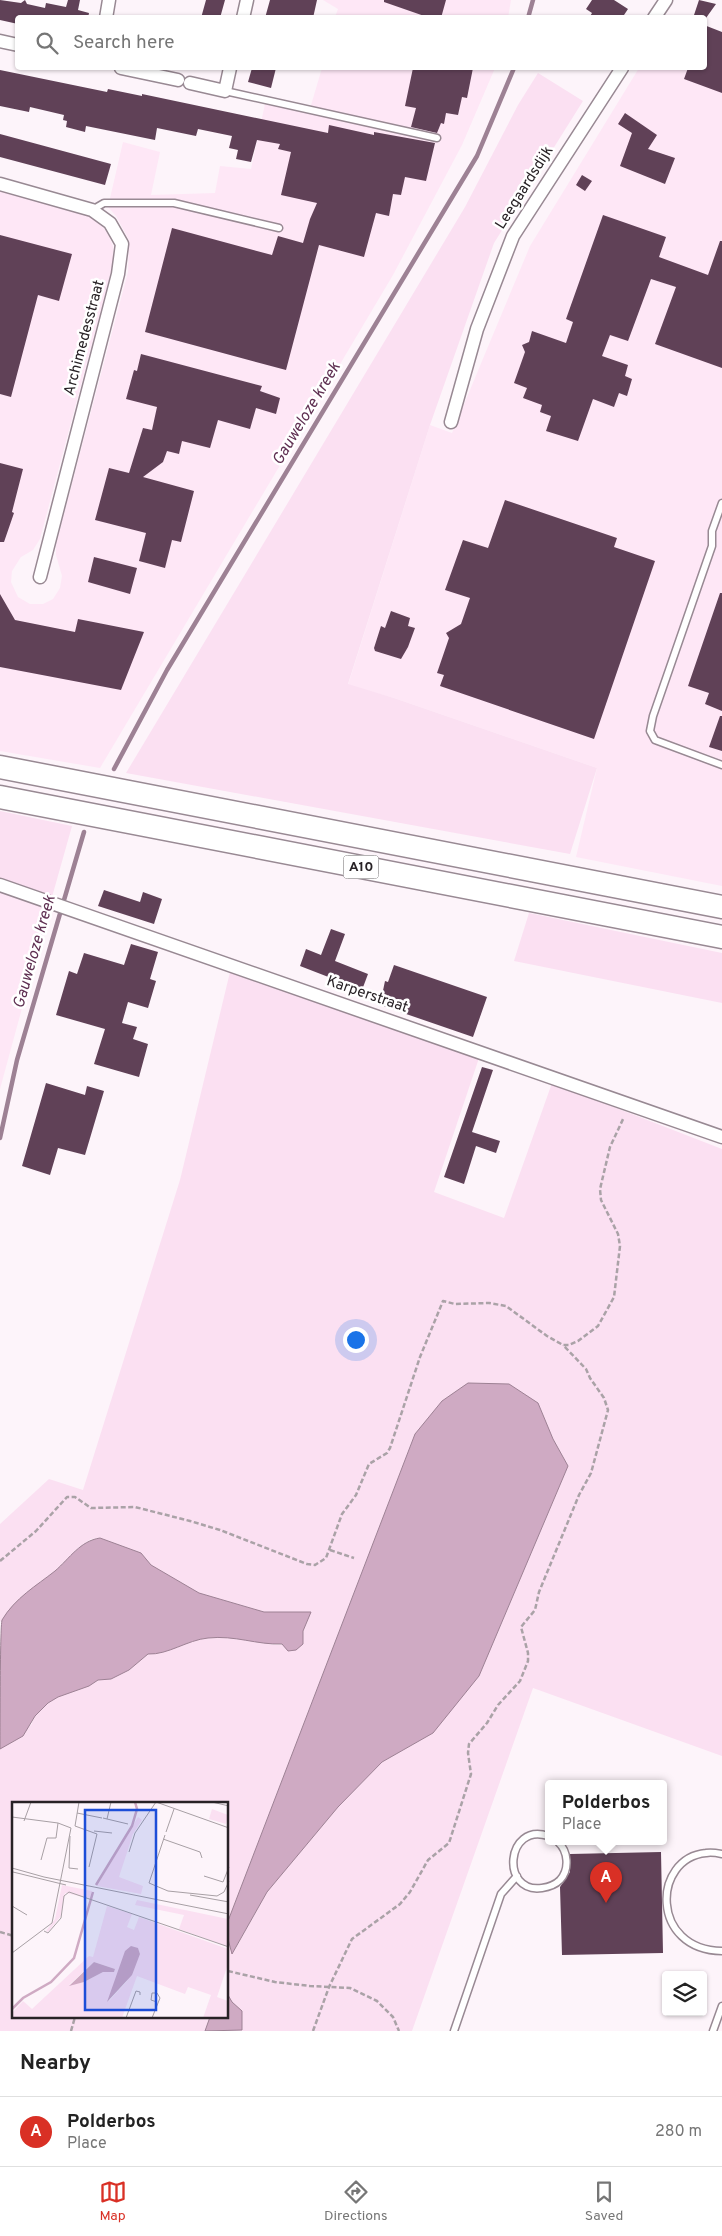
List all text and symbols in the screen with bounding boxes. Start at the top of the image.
search box [15,15,707,70]
icon: search [33,29,61,57]
text: Search here [73,31,175,55]
street label: Leegaardsdijk [492,143,558,233]
street label: Archimedesstraat [60,278,110,398]
water label: Gauweloze kreek [268,358,346,469]
road number: A10 [344,856,378,879]
water label: Gauweloze kreek [9,892,61,1011]
street label: Karperstraat [324,972,410,1018]
your location [343,1327,369,1353]
popup [545,1780,667,1845]
text: Polderbos [562,1791,650,1815]
inset map [12,1802,229,2018]
text: Place [562,1815,601,1835]
pin: A [590,1862,622,1903]
map controls [662,1971,707,2016]
button: layers [662,1971,707,2016]
text: Nearby [20,2050,91,2077]
text: Polderbos [67,2110,156,2134]
text: A [30,2122,42,2142]
text: 280 m [655,2122,702,2142]
text: Place [67,2134,107,2154]
tab: Map [99,2178,127,2225]
tab: Directions [324,2178,388,2225]
tab: Saved [585,2178,623,2225]

